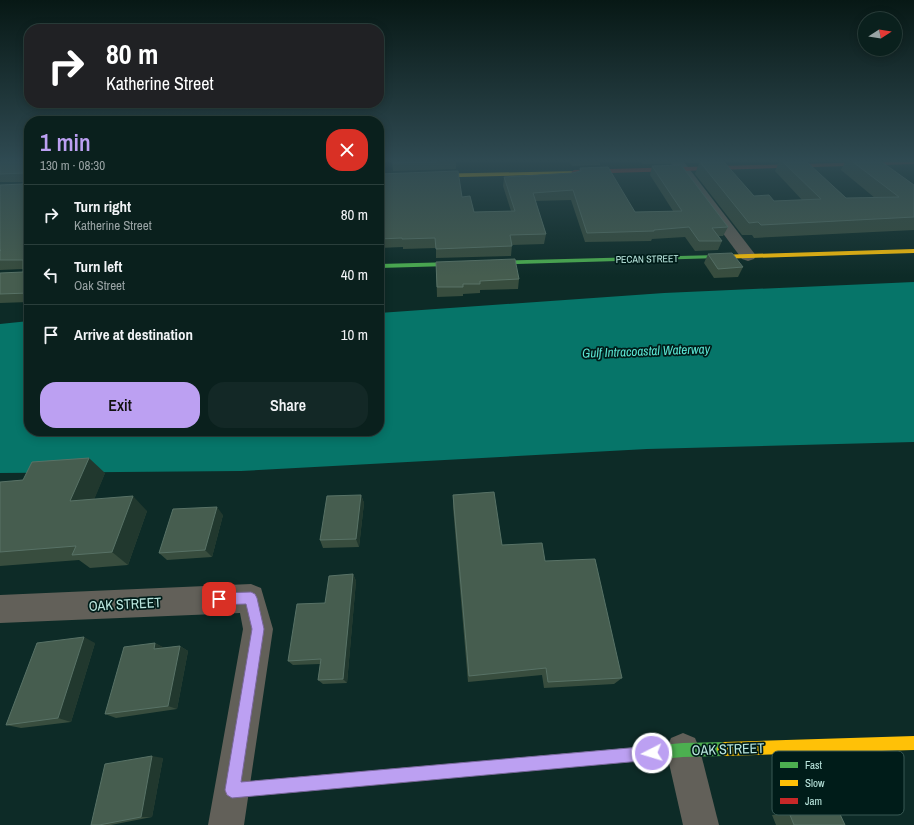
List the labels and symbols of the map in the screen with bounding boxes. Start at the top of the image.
north arrow [858,12,902,56]
street label: PECAN STREET [615,252,679,266]
water label: Gulf Intracoastal Waterway [582,340,711,362]
pin [202,582,236,616]
street label: OAK STREET [88,593,162,615]
position arrow [631,732,673,774]
street label: OAK STREET [691,739,765,759]
legend [772,751,904,815]
text: Fast [805,758,823,772]
text: Slow [805,776,825,790]
text: Jam [805,794,822,808]

